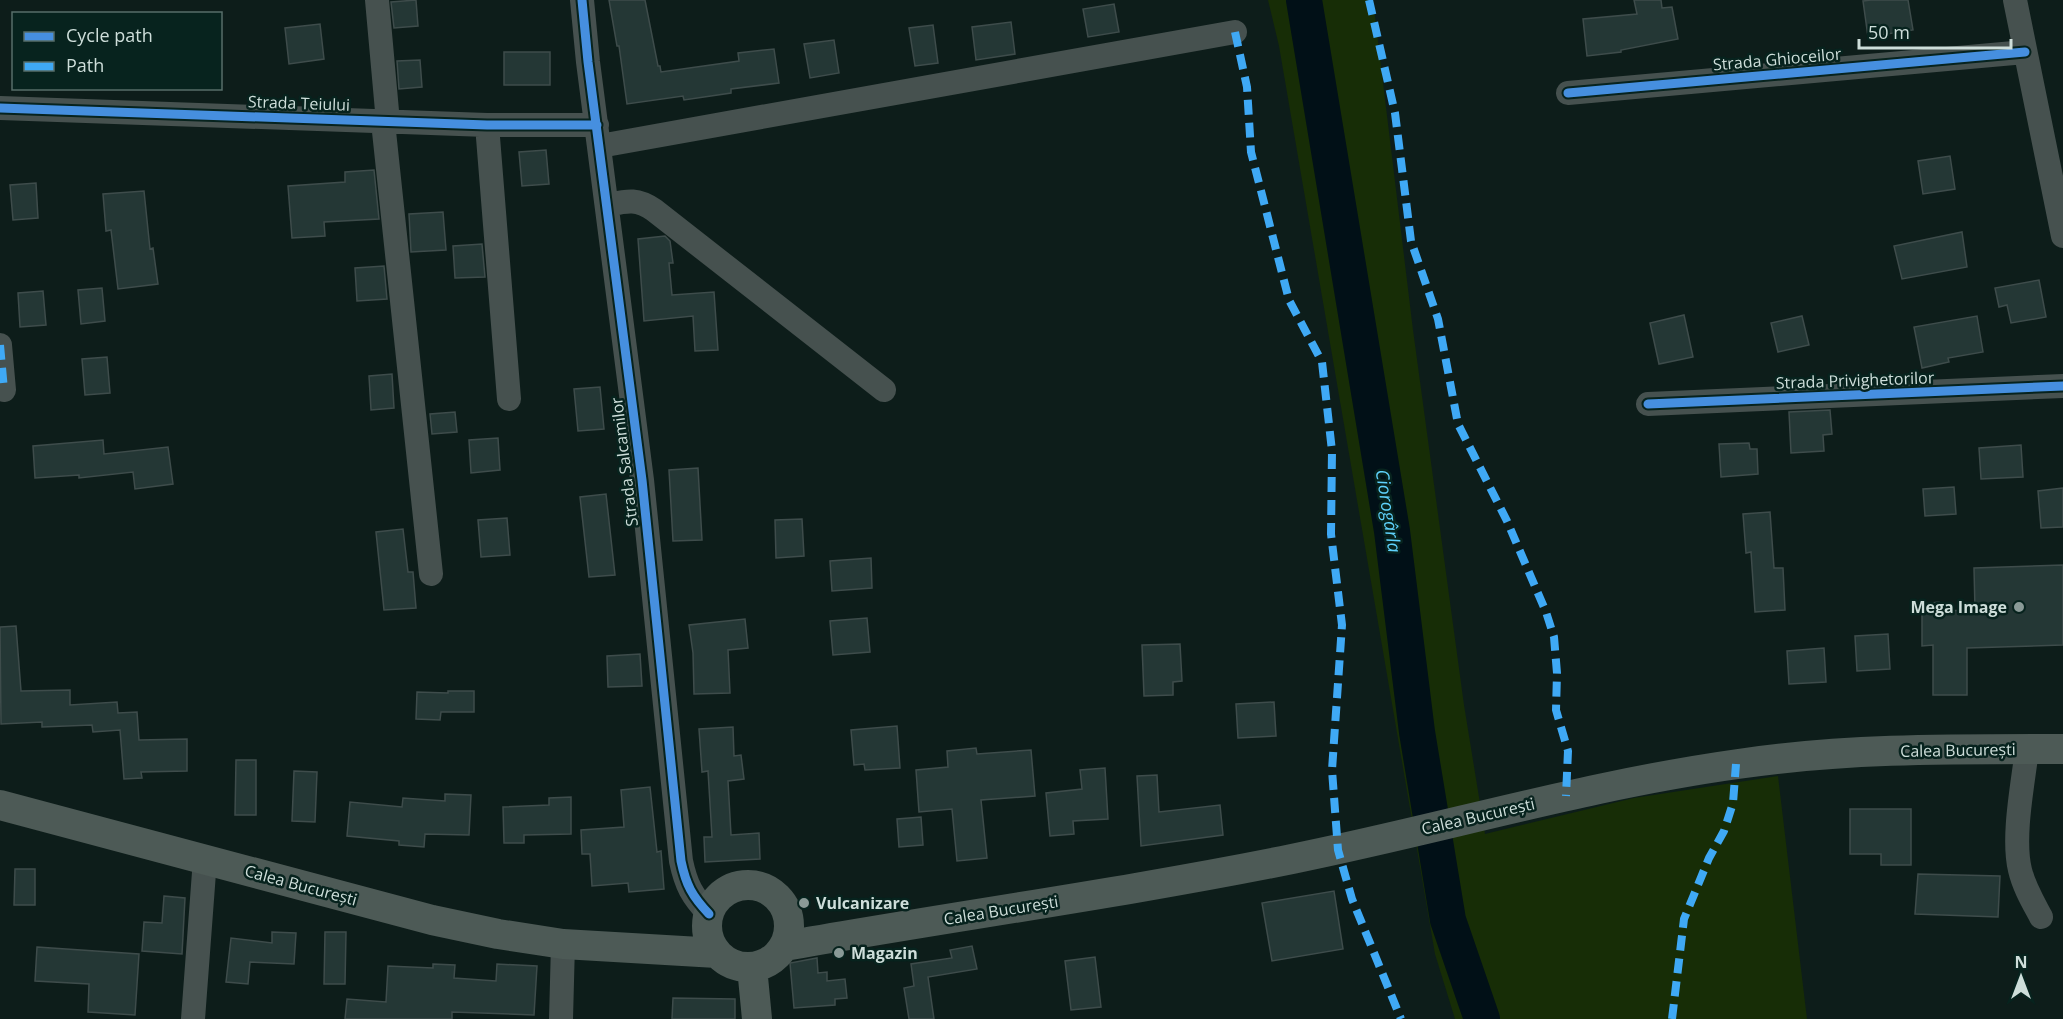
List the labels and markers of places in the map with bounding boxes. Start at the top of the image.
place label: Mega Image [1910,596,2007,618]
marker: Mega Image [2012,600,2026,614]
place label: Vulcanizare [816,892,909,914]
marker: Vulcanizare [797,896,811,910]
place label: Magazin [851,942,918,964]
marker: Magazin [832,946,846,960]

